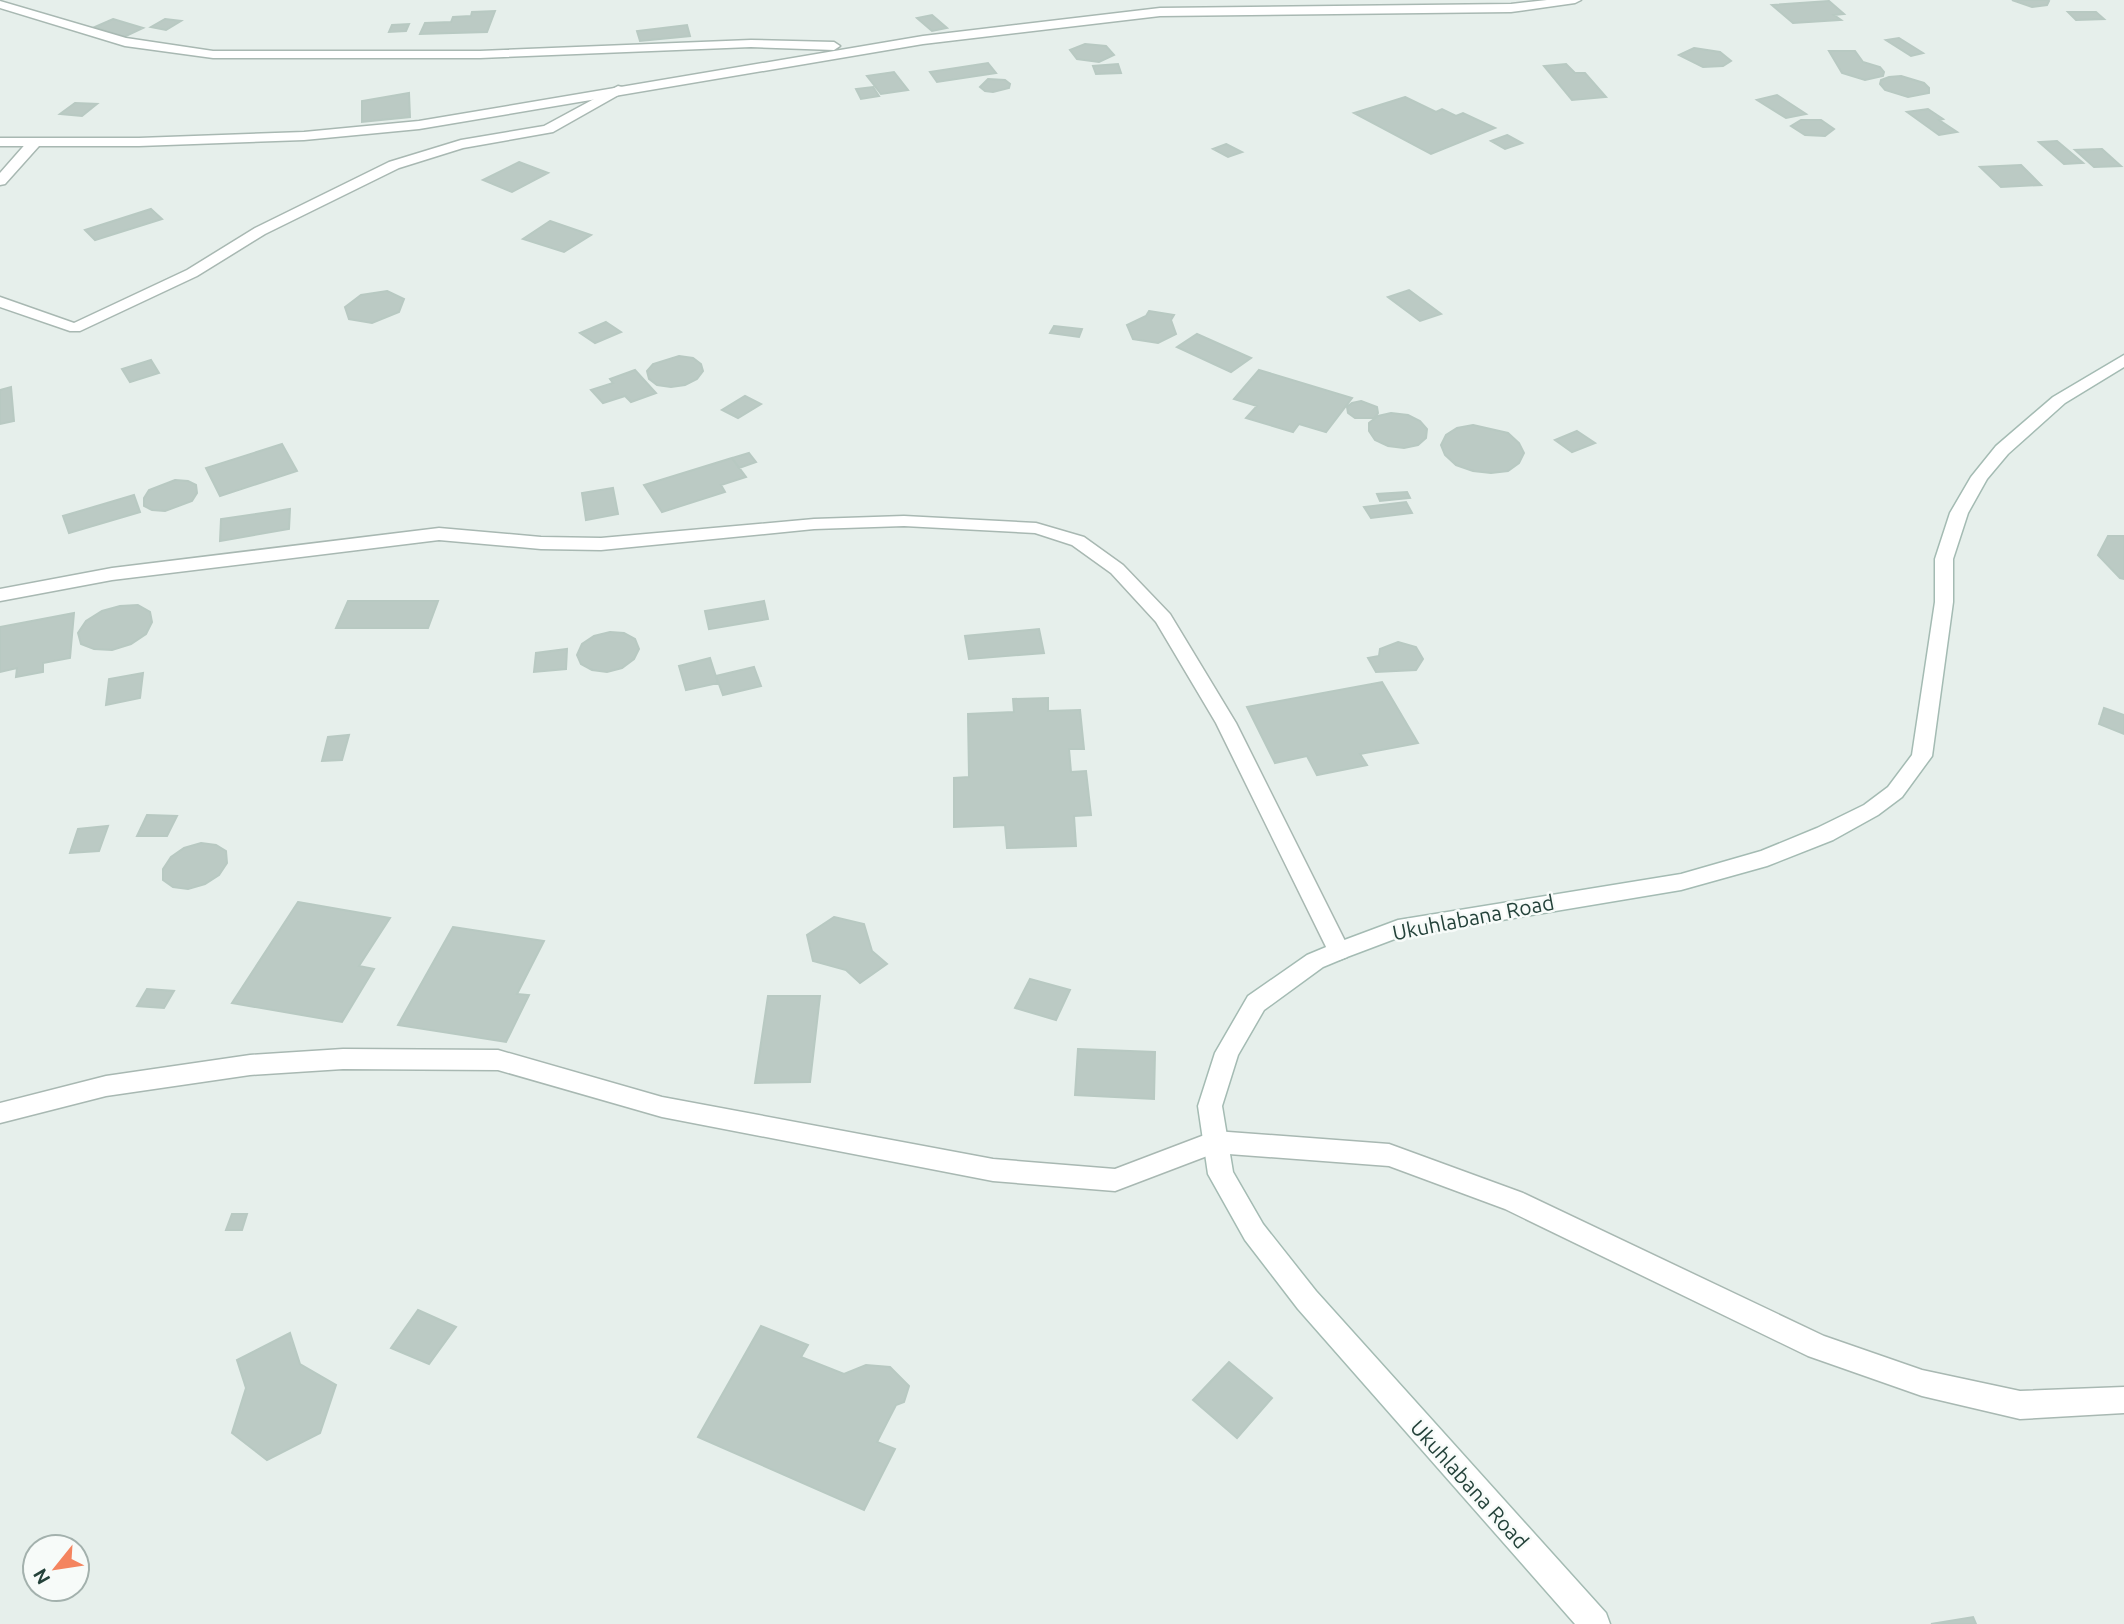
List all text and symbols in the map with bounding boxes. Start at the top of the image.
street label: Ukuhlabana Road [1390,890,1556,944]
street label: Ukuhlabana Road [1406,1415,1534,1553]
north arrow [21,1533,91,1603]
text: N [28,1565,54,1588]

